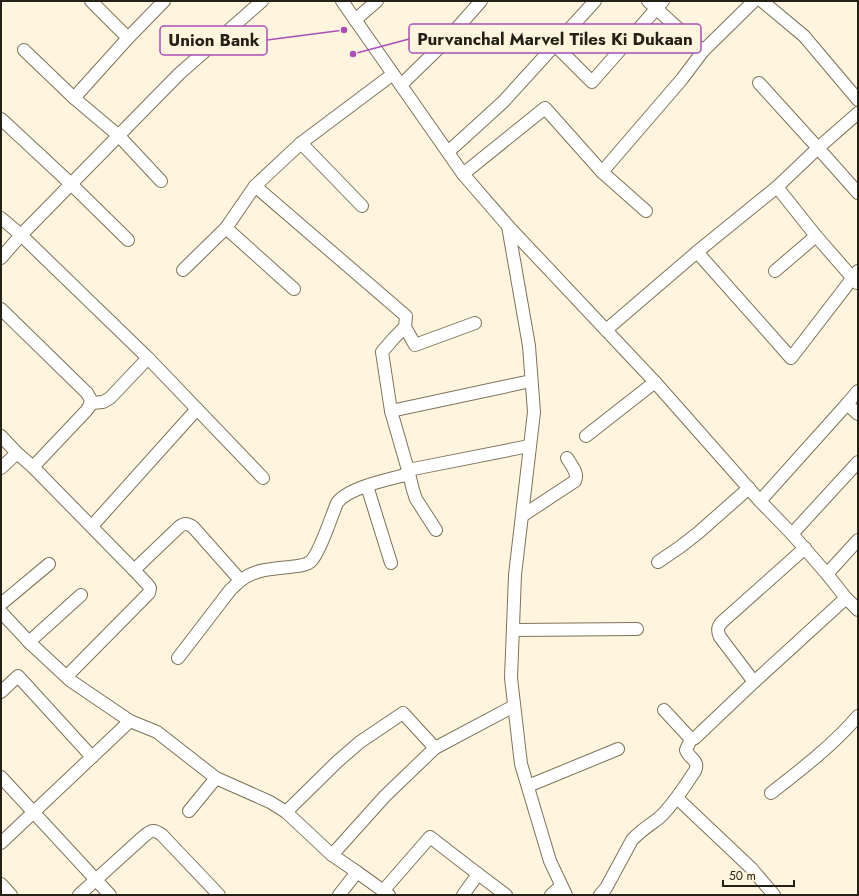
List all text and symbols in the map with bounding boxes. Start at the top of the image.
callout: Purvanchal Marvel Tiles Ki Dukaan [409,24,701,53]
callout: Union Bank [160,26,267,55]
text: Purvanchal Marvel Tiles Ki Dukaan [417,27,693,51]
text: Union Bank [168,28,260,52]
scale bar [723,862,794,888]
text: 50 m [729,867,756,885]

